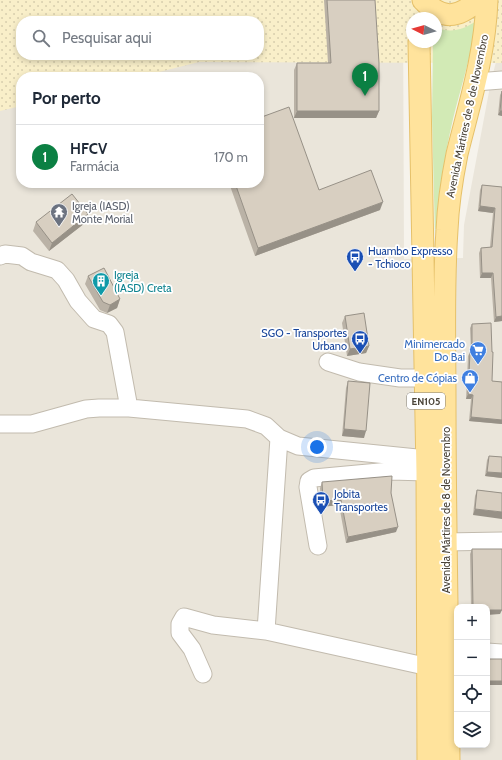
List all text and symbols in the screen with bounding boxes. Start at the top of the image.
north arrow [406,12,442,48]
search box [16,16,264,60]
icon: search [30,27,52,49]
text: Pesquisar aqui [62,29,152,47]
street label: Avenida Mártires de 8 de Novembro [443,33,491,199]
pin: 1 [352,63,378,96]
text: Por perto [32,88,101,108]
text: HFCV [70,140,107,158]
text: 1 [43,149,47,165]
text: 170 m [214,149,248,165]
text: Farmácia [70,158,119,174]
place label: Igreja (IASD) Monte Morial [72,199,134,226]
temple icon: Igreja (IASD) Monte Morial [49,202,69,227]
place label: Huambo Expresso - Tchioco [368,244,453,271]
bus stop icon: Huambo Expresso - Tchioco [345,247,365,272]
place label: Igreja (IASD) Creta [114,268,172,295]
building icon: Igreja (IASD) Creta [91,271,111,296]
place label: SGO - Transportes Urbano [261,326,347,353]
bus stop icon: SGO - Transportes Urbano [350,329,370,354]
place label: Minimercado Do Bai [404,337,465,364]
supermarket icon: Minimercado Do Bai [468,340,488,365]
shop icon: Centro de Cópias [460,368,480,393]
place label: Centro de Cópias [378,371,457,385]
road number: EN105 [407,393,445,409]
street label: Avenida Mártires de 8 de Novembro [439,427,453,593]
your location [307,437,327,457]
place label: Jobita Transportes [333,487,388,514]
bus stop icon: Jobita Transportes [311,490,331,515]
map controls [454,604,490,748]
button: + [454,604,490,640]
button: − [454,640,490,676]
button: locate [454,676,490,712]
button: layers [454,712,490,748]

